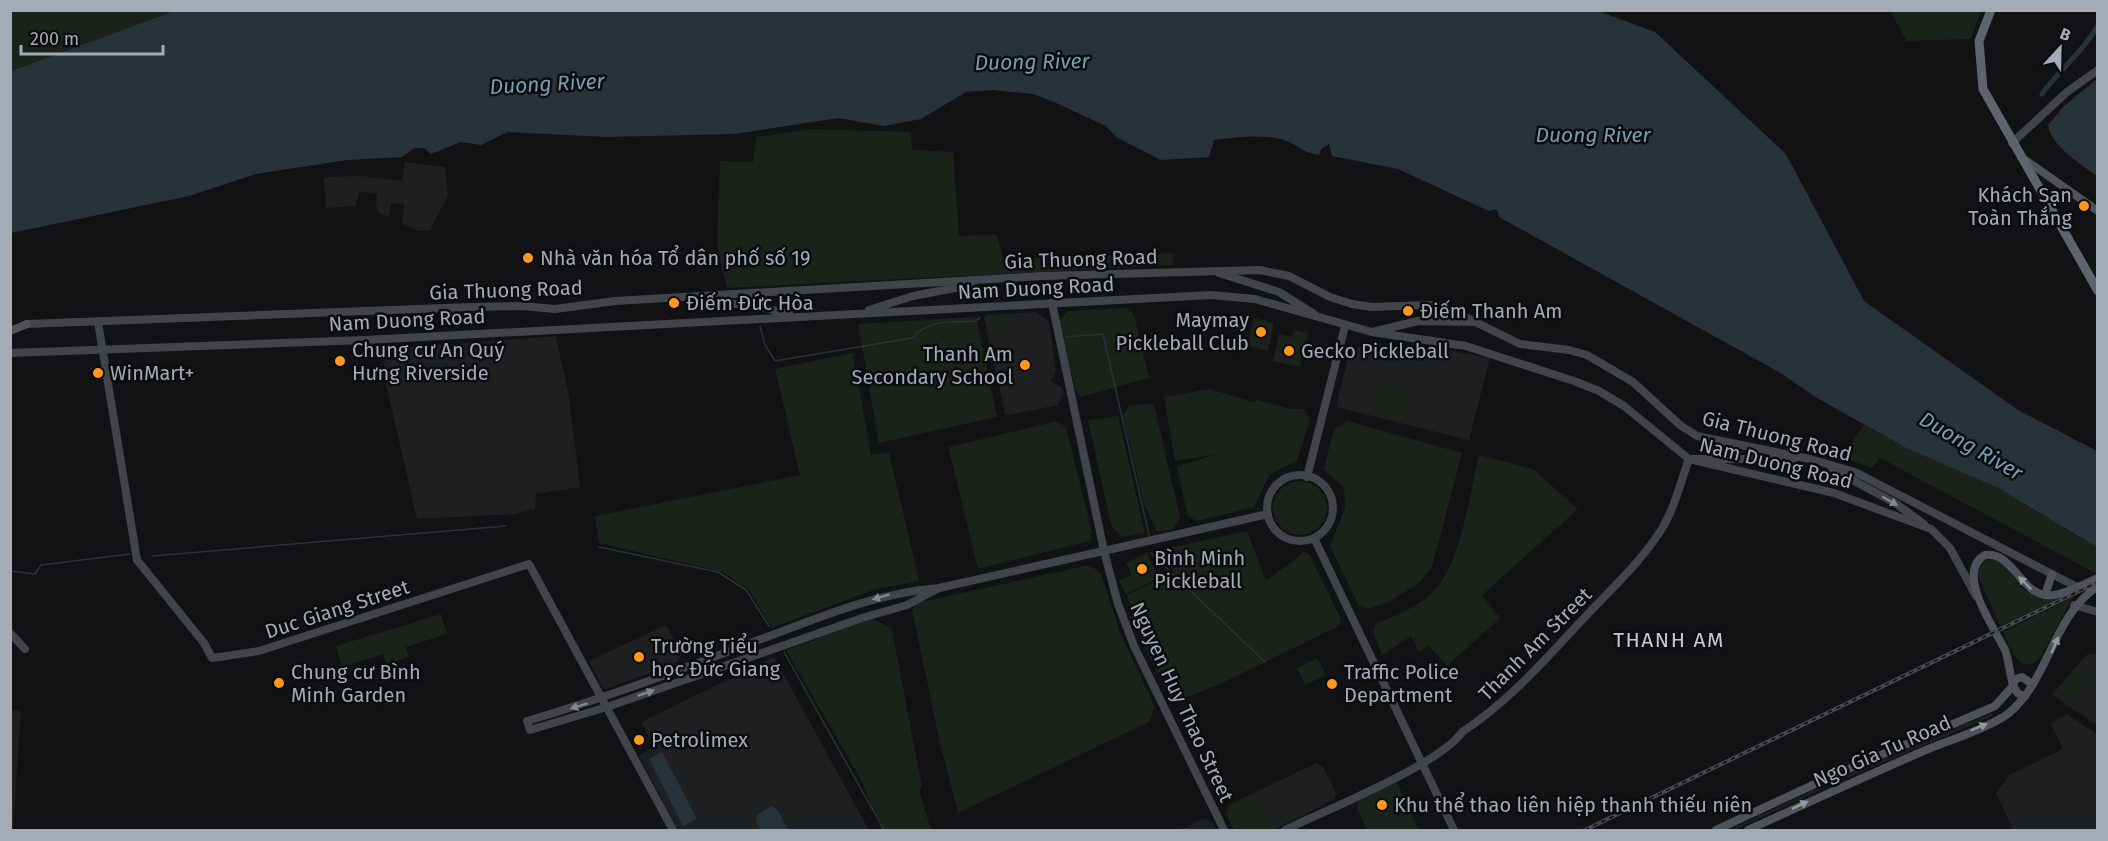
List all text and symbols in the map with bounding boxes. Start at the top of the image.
scale bar [21,18,164,56]
north arrow [2030,18,2090,78]
text: B [2057,24,2074,45]
text: 200 m [30,28,79,50]
water label: Duong River [974,48,1091,76]
water label: Duong River [489,68,606,100]
water label: Duong River [1536,122,1651,148]
place label: Khách Sạn Toàn Thắng [1968,183,2073,230]
marker: Khách Sạn Toàn Thắng [2077,199,2091,213]
place label: Nhà văn hóa Tổ dân phố số 19 [540,244,811,270]
street label: Gia Thuong Road [1004,244,1158,274]
marker: Nhà văn hóa Tổ dân phố số 19 [521,251,535,265]
street label: Nam Duong Road [957,272,1115,304]
street label: Gia Thuong Road [429,275,583,305]
place label: Điếm Đức Hòa [686,291,814,315]
marker: Điếm Đức Hòa [667,296,681,310]
place label: Điếm Thanh Am [1420,299,1562,323]
street label: Nam Duong Road [328,304,486,336]
marker: Điếm Thanh Am [1401,304,1415,318]
place label: Maymay Pickleball Club [1116,308,1249,355]
marker: Maymay Pickleball Club [1254,325,1268,339]
place label: Chung cư An Quý Hưng Riverside [352,338,504,385]
place label: Gecko Pickleball [1301,339,1449,363]
place label: Thanh Am Secondary School [852,342,1013,389]
marker: Gecko Pickleball [1282,344,1296,358]
marker: Chung cư An Quý Hưng Riverside [333,354,347,368]
marker: Thanh Am Secondary School [1018,358,1032,372]
place label: WinMart+ [110,361,194,385]
marker: WinMart+ [91,366,105,380]
street label: Gia Thuong Road [1700,406,1854,466]
water label: Duong River [1915,406,2028,486]
street label: Nam Duong Road [1697,432,1855,494]
one-way arrow [1881,495,1898,505]
place label: Bình Minh Pickleball [1154,546,1245,593]
marker: Bình Minh Pickleball [1135,562,1149,576]
street label: Duc Giang Street [262,574,413,644]
one-way arrow [2018,577,2032,591]
street label: Thanh Am Street [1474,582,1597,705]
one-way arrow [872,593,890,602]
street label: Nguyen Huy Thao Street [1125,598,1239,806]
district label: THANH AM [1613,627,1725,653]
place label: Trường Tiểu học Đức Giang [651,632,781,681]
one-way arrow [2051,636,2060,654]
marker: Trường Tiểu học Đức Giang [632,650,646,664]
place label: Chung cư Bình Minh Garden [291,660,421,707]
place label: Traffic Police Department [1344,660,1459,707]
marker: Chung cư Bình Minh Garden [272,676,286,690]
marker: Traffic Police Department [1325,677,1339,691]
one-way arrow [637,688,655,698]
one-way arrow [570,702,588,711]
street label: Ngo Gia Tu Road [1810,710,1954,792]
one-way arrow [1970,722,1988,732]
place label: Petrolimex [651,728,748,752]
marker: Petrolimex [632,733,646,747]
place label: Khu thể thao liên hiệp thanh thiếu niên [1394,791,1752,817]
marker: Khu thể thao liên hiệp thanh thiếu niên [1375,798,1389,812]
one-way arrow [1792,801,1809,810]

